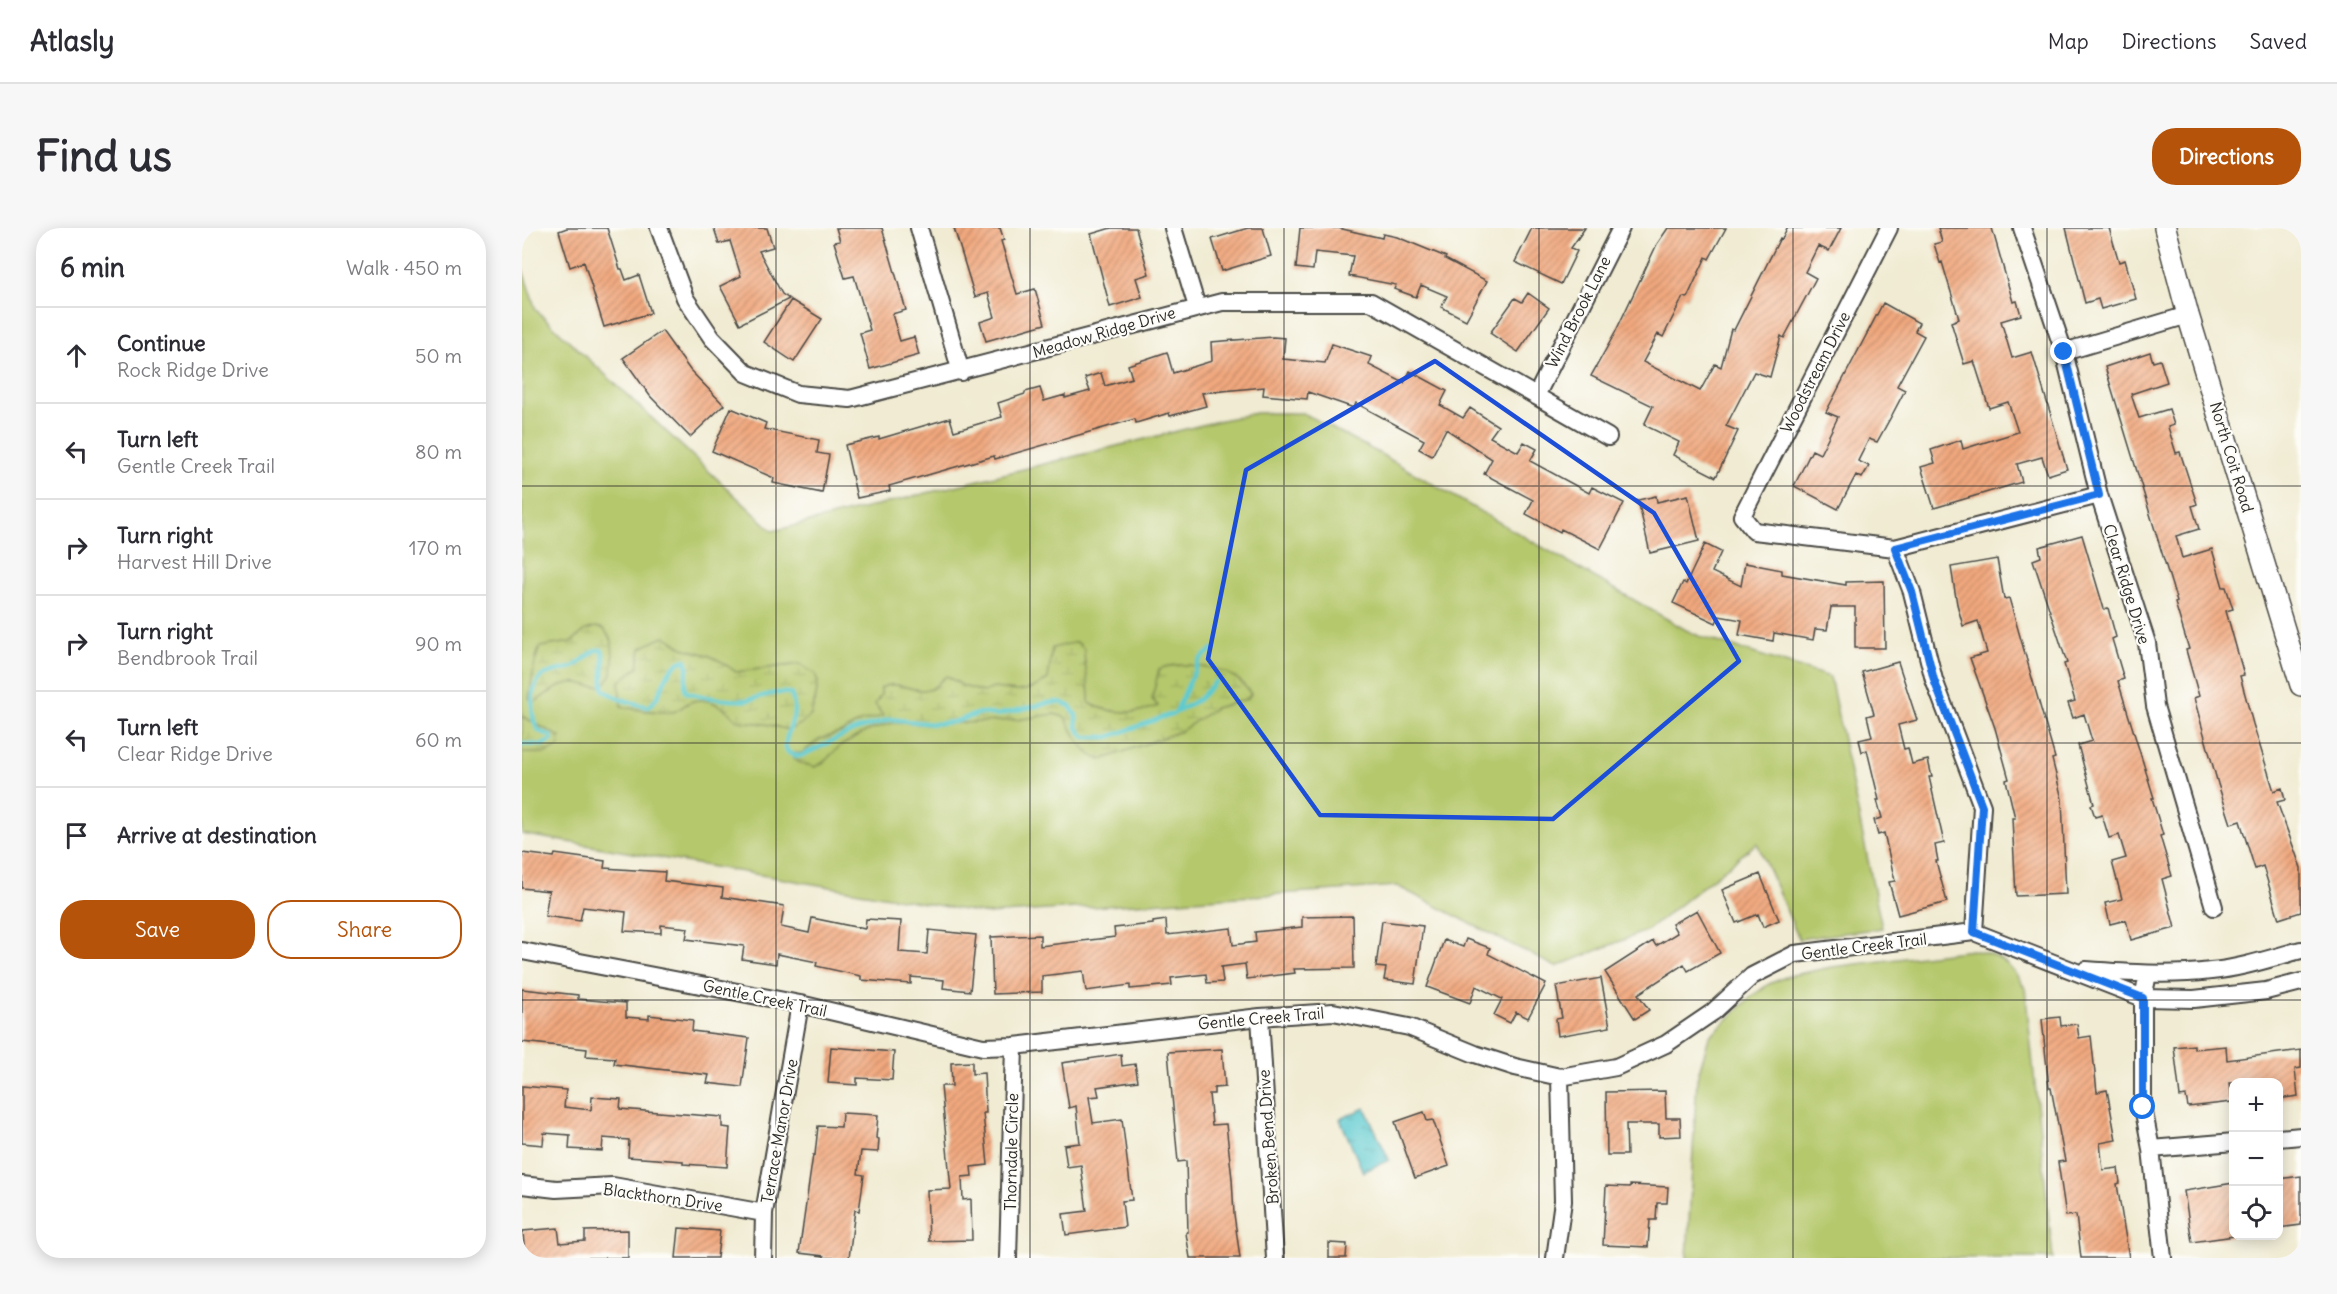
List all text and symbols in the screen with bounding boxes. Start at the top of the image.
text: Atlasly [30,23,114,59]
text: Map [2048,28,2089,55]
text: Directions [2122,28,2216,55]
text: Saved [2249,28,2307,55]
button: Directions [2152,128,2301,185]
text: Find us [36,130,172,182]
text: 6 min [60,251,125,284]
street label: Wind Brook Lane [1541,253,1615,371]
text: Walk · 450 m [346,255,462,280]
street label: Meadow Ridge Drive [1030,302,1178,362]
street label: Woodstream Drive [1776,308,1854,436]
text: Continue [117,329,206,357]
route end [2050,338,2076,364]
icon: ahead [60,339,93,372]
text: 50 m [415,343,462,368]
text: Rock Ridge Drive [117,357,269,382]
street label: North Coit Road [2206,399,2258,515]
text: Turn left [117,425,198,453]
icon: left [60,435,93,468]
text: 80 m [415,439,462,464]
text: Gentle Creek Trail [117,453,275,478]
text: Turn right [117,521,213,549]
street label: Clear Ridge Drive [2099,522,2155,646]
icon: right [60,531,93,564]
text: 170 m [409,535,462,560]
text: Harvest Hill Drive [117,549,272,574]
text: Turn right [117,617,213,645]
icon: right [60,627,93,660]
text: 90 m [415,631,462,656]
text: Bendbrook Trail [117,645,258,670]
text: Turn left [117,713,198,741]
icon: left [60,723,93,756]
text: 60 m [415,727,462,752]
text: Clear Ridge Drive [117,741,273,766]
icon: arrive [60,819,93,852]
text: Arrive at destination [117,821,317,849]
button: Save [60,900,255,959]
button: Share [267,900,462,959]
street label: Gentle Creek Trail [1800,928,1928,964]
street label: Gentle Creek Trail [701,975,829,1021]
street label: Gentle Creek Trail [1197,1003,1325,1033]
street label: Terrace Manor Drive [756,1057,802,1205]
street label: Broken Bend Drive [1253,1069,1283,1205]
map controls [2229,1078,2283,1240]
button: + [2229,1078,2283,1132]
street label: Thorndale Circle [1000,1093,1022,1211]
route start [2129,1093,2155,1119]
button: − [2229,1132,2283,1186]
street label: Blackthorn Drive [602,1179,724,1215]
button: locate [2229,1186,2283,1240]

